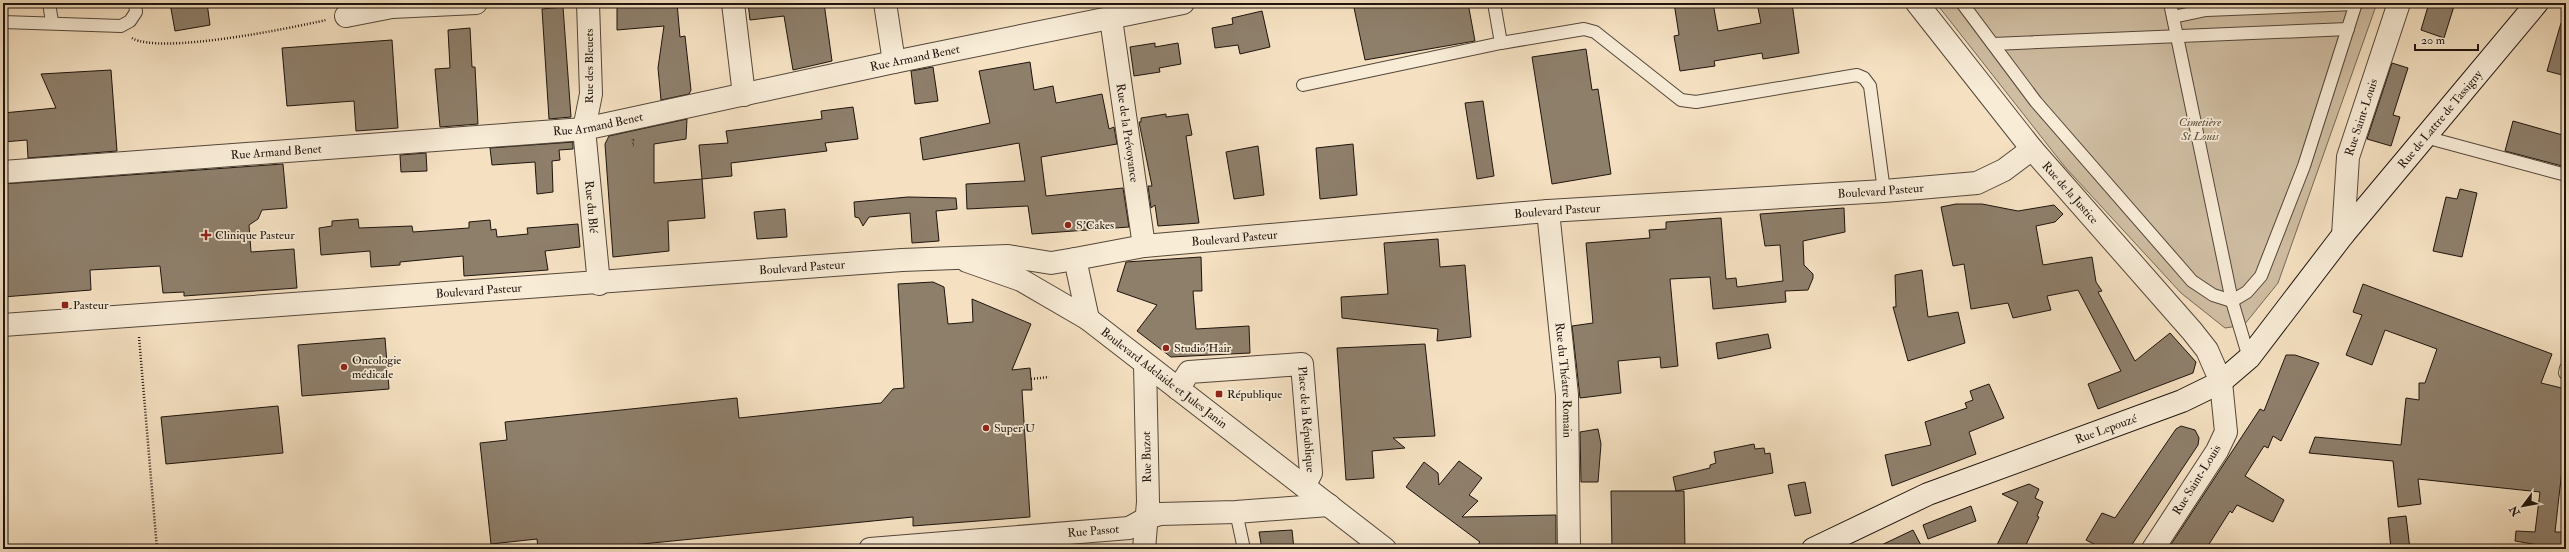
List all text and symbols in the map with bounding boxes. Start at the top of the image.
scale bar [2415,26,2478,52]
street label: Rue des Bleuets [582,29,597,103]
text: 20 m [2421,33,2446,48]
street label: Rue Armand Benet [869,41,961,74]
street label: Rue de Lattre de Tassigny [2394,66,2486,171]
street label: Rue Saint-Louis [2341,77,2381,158]
street label: Rue de la Prévoyance [1113,82,1142,183]
street label: Rue Armand Benet [552,109,644,139]
park label: Cimetière St Louis [2179,115,2222,144]
house number: 3 [631,135,635,147]
street label: Rue Armand Benet [230,141,322,163]
street label: Rue de la Justice [2039,158,2102,227]
street label: Rue du Blé [582,180,602,235]
street label: Boulevard Pasteur [1837,180,1925,201]
street label: Boulevard Pasteur [1514,200,1601,221]
place label: S'Cakes [1076,218,1114,233]
marker: S'Cakes [1063,220,1073,230]
street label: Boulevard Pasteur [1191,227,1279,249]
place label: Clinique Pasteur [215,228,295,243]
marker: Clinique Pasteur [200,229,212,241]
street label: Boulevard Pasteur [758,257,846,278]
street label: Boulevard Pasteur [435,280,523,301]
place label: Pasteur [73,298,109,313]
marker: Pasteur [60,300,70,310]
street label: Rue du Théatre Romain [1552,322,1575,438]
street label: Boulevard Adelaide et Jules Janin [1098,324,1230,432]
place label: Studio'Hair [1174,341,1232,356]
marker: Studio'Hair [1161,343,1171,353]
place label: Oncologie médicale [352,353,401,382]
marker: Oncologie médicale [339,362,349,372]
street label: Place de la République [1295,365,1318,473]
place label: République [1227,387,1282,402]
marker: République [1214,389,1224,399]
street label: Rue Lepouzé [2073,410,2140,447]
place label: Super U [994,421,1035,436]
marker: Super U [981,423,991,433]
street label: Rue Buzot [1139,431,1155,483]
street label: Rue Saint-Louis [2169,442,2225,518]
north arrow [2503,486,2543,526]
text: N [2506,502,2524,520]
street label: Rue Passot [1067,521,1120,540]

